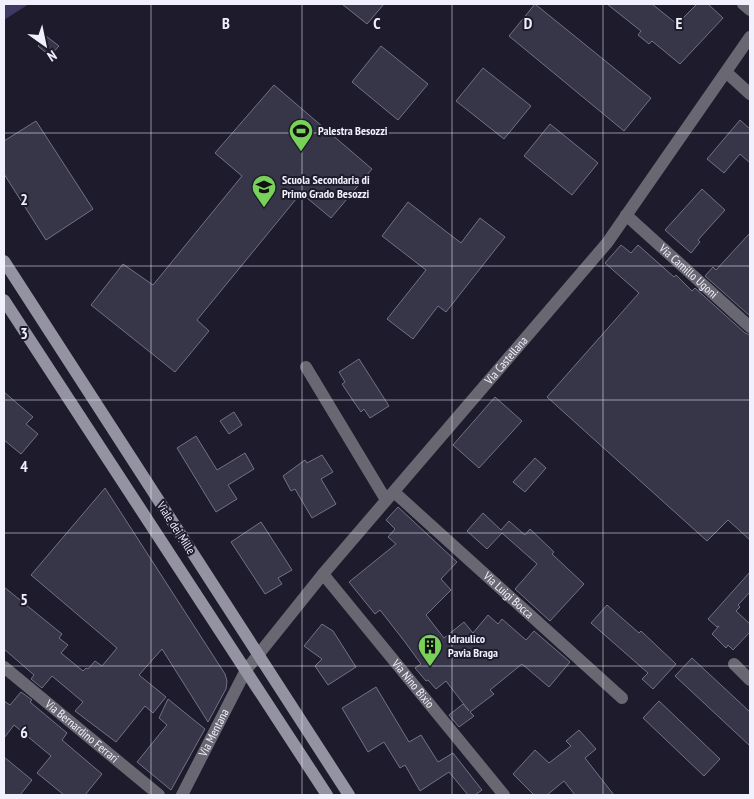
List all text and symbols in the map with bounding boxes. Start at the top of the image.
text: B [222,13,230,33]
text: C [373,13,381,33]
text: D [524,13,533,33]
text: E [676,13,683,33]
north arrow [20,20,70,70]
text: N [44,46,60,66]
sports icon: Palestra Besozzi [288,118,314,152]
place label: Palestra Besozzi [318,123,388,138]
place label: Scuola Secondaria di Primo Grado Besozzi [282,172,370,201]
school or university icon: Scuola Secondaria di Primo Grado Besozzi [251,174,277,208]
text: 2 [20,189,28,209]
street label: Via Camillo Ugoni [655,240,721,301]
text: 3 [20,323,28,343]
street label: Via Castellana [481,333,531,388]
text: 4 [20,456,28,476]
street label: Viale dei Mille [153,498,199,557]
street label: Via Luigi Bocca [480,568,537,622]
text: 5 [20,589,28,609]
place label: Idraulico Pavia Braga [448,631,498,660]
building icon: Idraulico Pavia Braga [417,633,443,667]
street label: Via Nino Bixio [388,655,438,711]
street label: Via Bernardino Ferrari [42,696,122,766]
street label: Via Mentana [195,706,232,760]
text: 6 [20,722,28,742]

